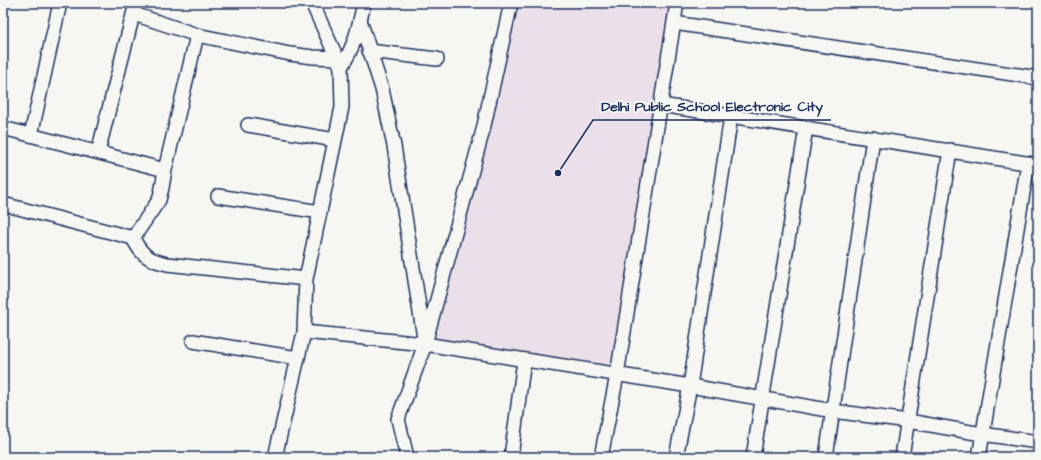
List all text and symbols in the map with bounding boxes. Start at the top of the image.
callout: Delhi Public School Electronic City [593,94,831,120]
text: Delhi Public School Electronic City [601,97,823,117]

